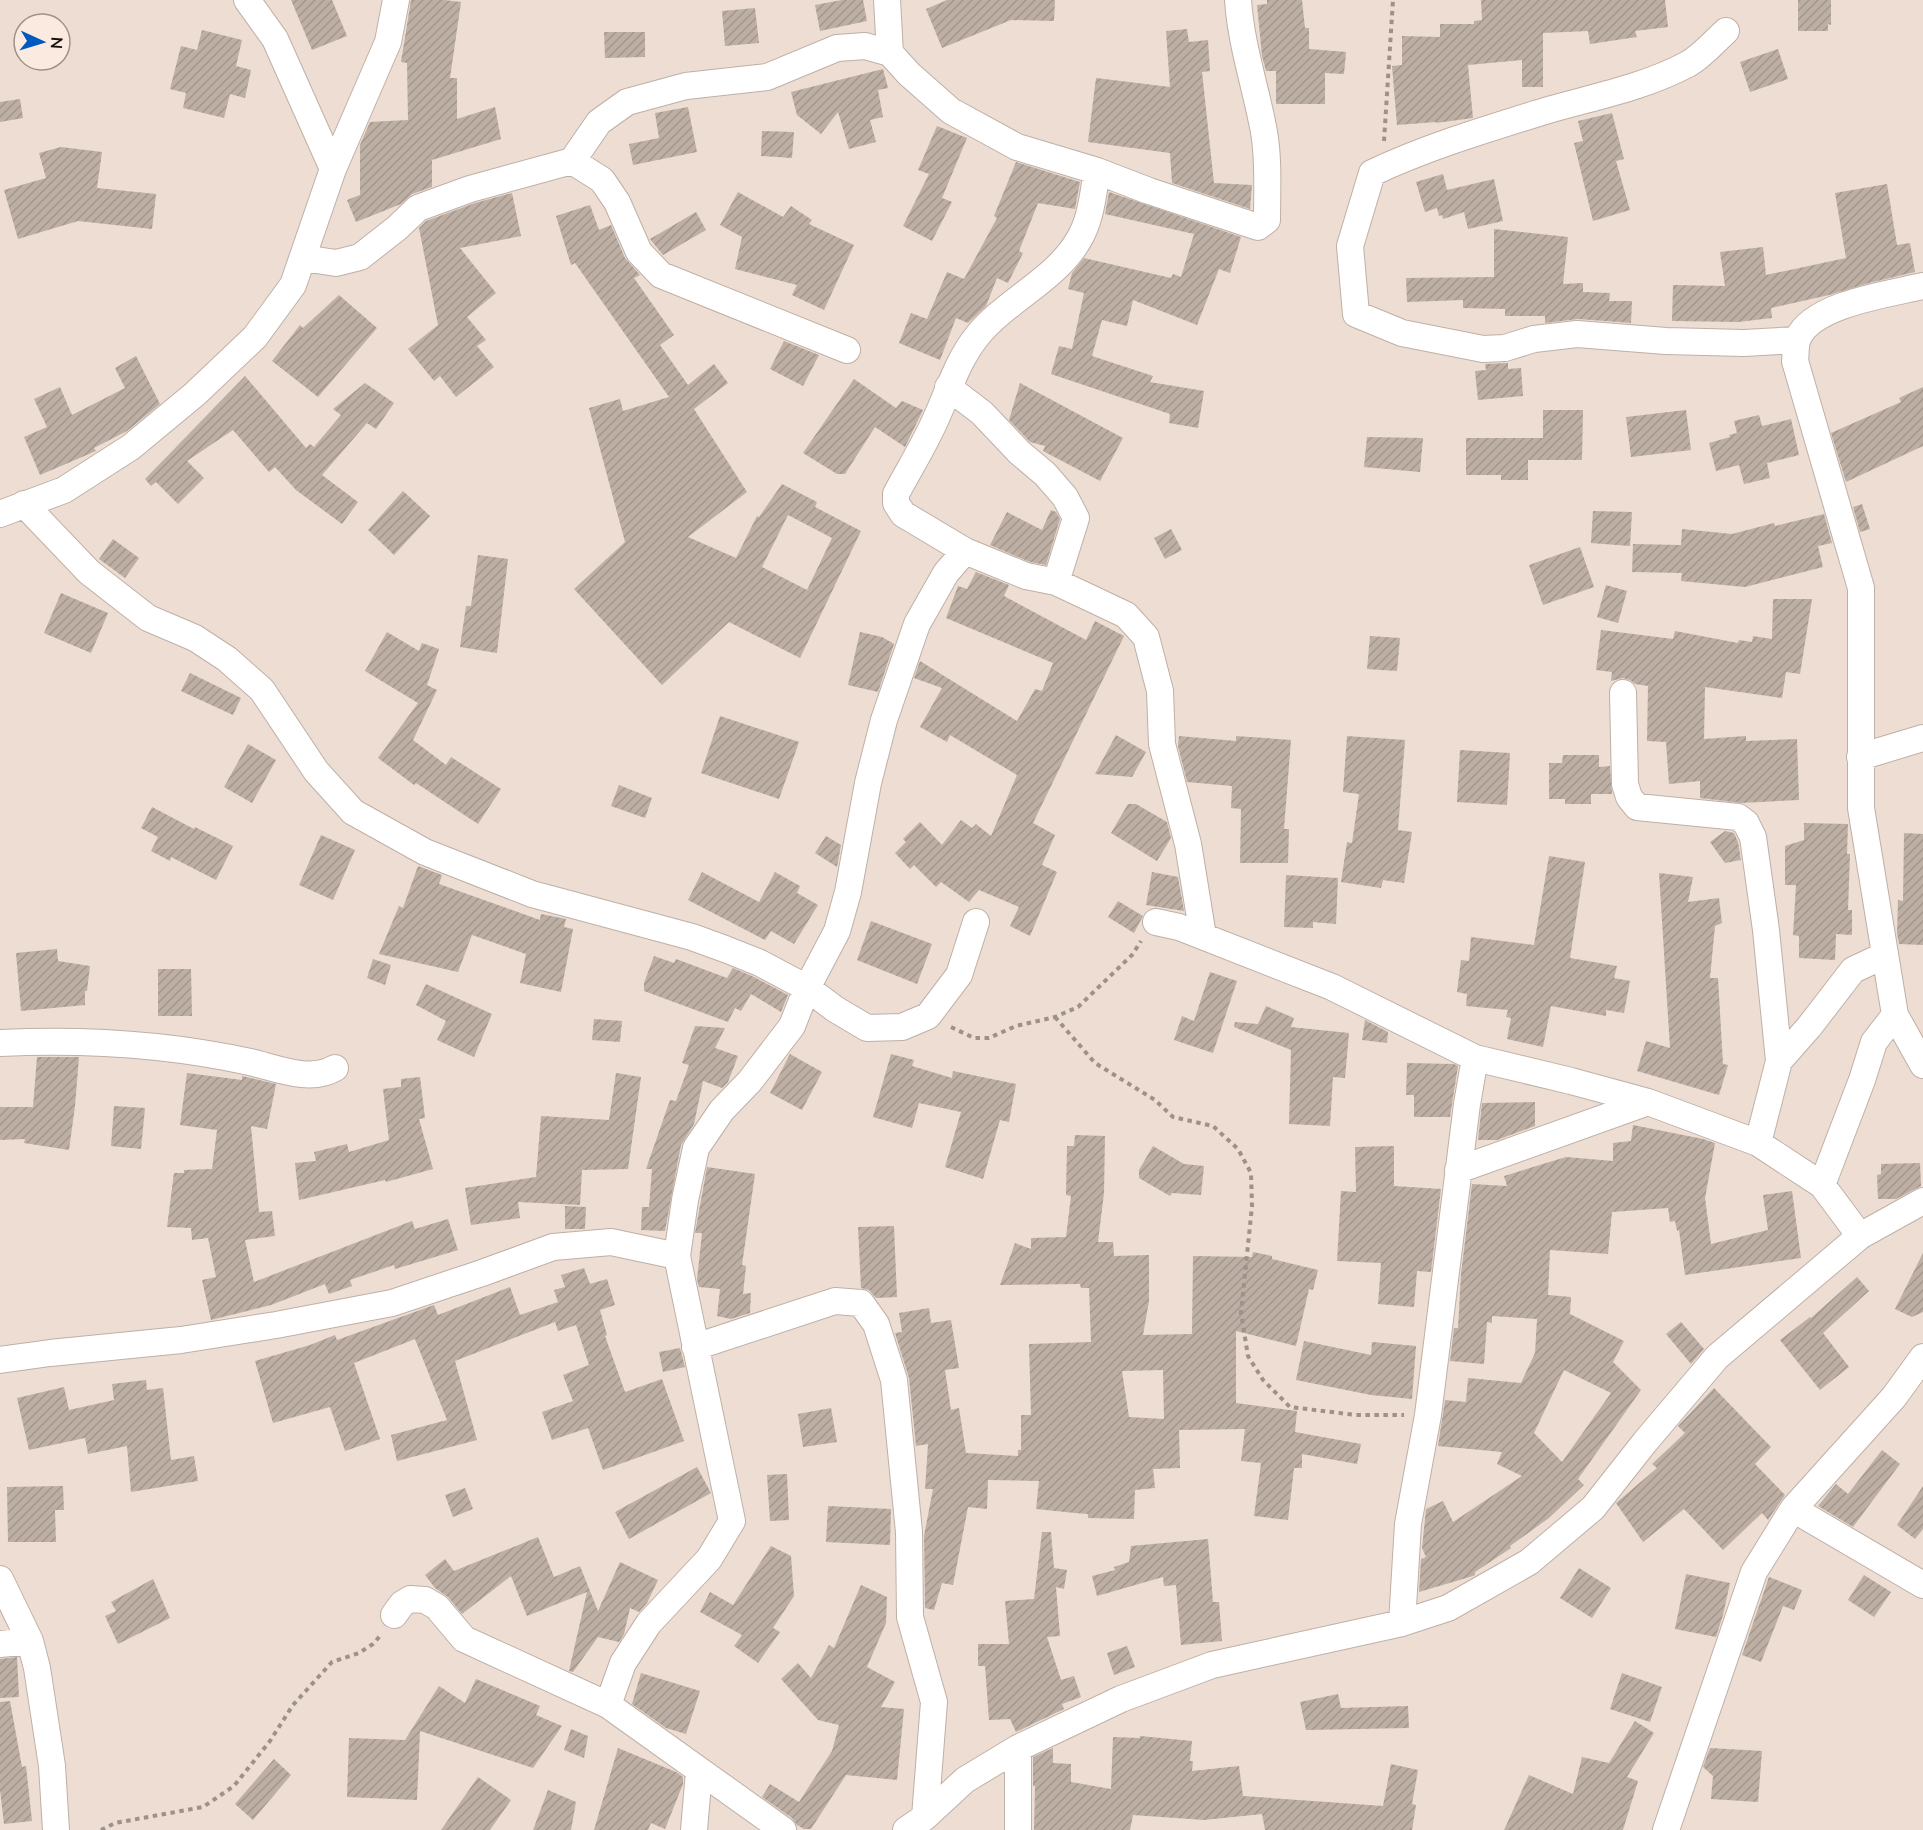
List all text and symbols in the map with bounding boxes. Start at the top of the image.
north arrow [12,12,72,72]
text: N [47,36,67,50]

